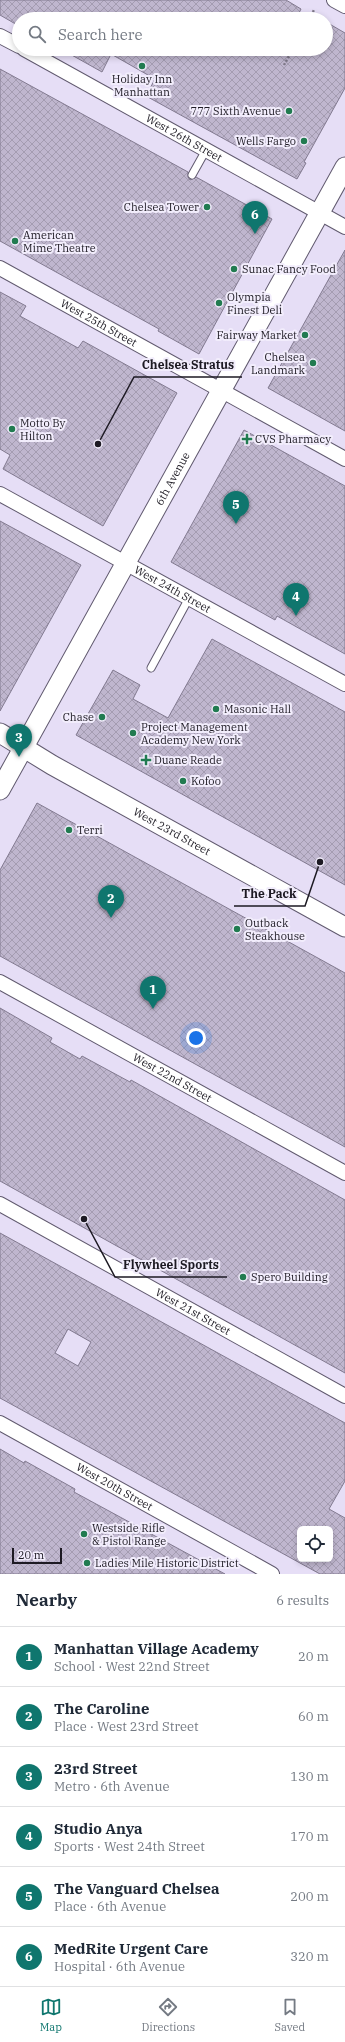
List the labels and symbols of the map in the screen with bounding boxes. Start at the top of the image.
marker: Holiday Inn Manhattan [137,61,147,71]
place label: Holiday Inn Manhattan [112,72,172,99]
place label: 777 Sixth Avenue [191,104,281,118]
marker: 777 Sixth Avenue [284,106,294,116]
street label: West 26th Street [143,111,225,165]
place label: Wells Fargo [236,134,296,148]
marker: Wells Fargo [299,136,309,146]
place label: Chelsea Tower [124,200,199,214]
pin: 6 [242,201,268,234]
marker: Chelsea Tower [202,202,212,212]
place label: American Mime Theatre [23,228,96,255]
marker: American Mime Theatre [10,236,20,246]
place label: Sunac Fancy Food [242,262,336,276]
marker: Sunac Fancy Food [229,264,239,274]
place label: Olympia Finest Deli [227,290,283,317]
street label: West 25th Street [58,296,140,350]
marker: Olympia Finest Deli [214,298,224,308]
place label: Fairway Market [217,328,297,342]
marker: Fairway Market [300,330,310,340]
place label: Chelsea Landmark [251,350,306,377]
callout: Chelsea Stratus [134,353,242,377]
text: Chelsea Stratus [142,357,234,372]
marker: Chelsea Landmark [308,358,318,368]
place label: Motto By Hilton [20,416,66,443]
marker: Motto By Hilton [7,424,17,434]
place label: CVS Pharmacy [255,432,331,446]
marker: CVS Pharmacy [242,434,252,444]
street label: 6th Avenue [152,449,193,508]
pin: 5 [223,491,249,524]
street label: West 24th Street [132,562,213,616]
pin: 4 [283,583,309,616]
place label: Masonic Hall [224,702,291,716]
marker: Masonic Hall [211,704,221,714]
place label: Chase [63,710,94,724]
marker: Chase [97,712,107,722]
place label: Project Management Academy New York [141,720,248,747]
pin: 3 [6,724,32,757]
marker: Project Management Academy New York [128,728,138,738]
place label: Duane Reade [154,753,222,767]
marker: Duane Reade [141,755,151,765]
place label: Kofoo [191,774,221,788]
marker: Kofoo [178,776,188,786]
street label: West 23rd Street [131,804,213,858]
place label: Terri [77,823,103,837]
marker: Terri [64,825,74,835]
callout: The Pack [234,882,305,906]
pin: 2 [98,885,124,918]
text: The Pack [242,886,297,901]
place label: Outback Steakhouse [245,916,305,943]
marker: Outback Steakhouse [232,924,242,934]
pin: 1 [140,976,166,1009]
your location [186,1028,206,1048]
street label: West 22nd Street [130,1050,214,1105]
callout: Flywheel Sports [115,1253,227,1277]
text: Flywheel Sports [123,1257,219,1272]
place label: Spero Building [251,1270,328,1284]
marker: Spero Building [238,1272,248,1282]
street label: West 21st Street [153,1285,233,1338]
street label: West 20th Street [74,1460,155,1513]
place label: Westside Rifle & Pistol Range [92,1521,166,1548]
marker: Westside Rifle & Pistol Range [79,1529,89,1539]
scale bar [12,1546,62,1565]
place label: Ladies Mile Historic District [95,1556,239,1570]
marker: Ladies Mile Historic District [82,1558,92,1568]

